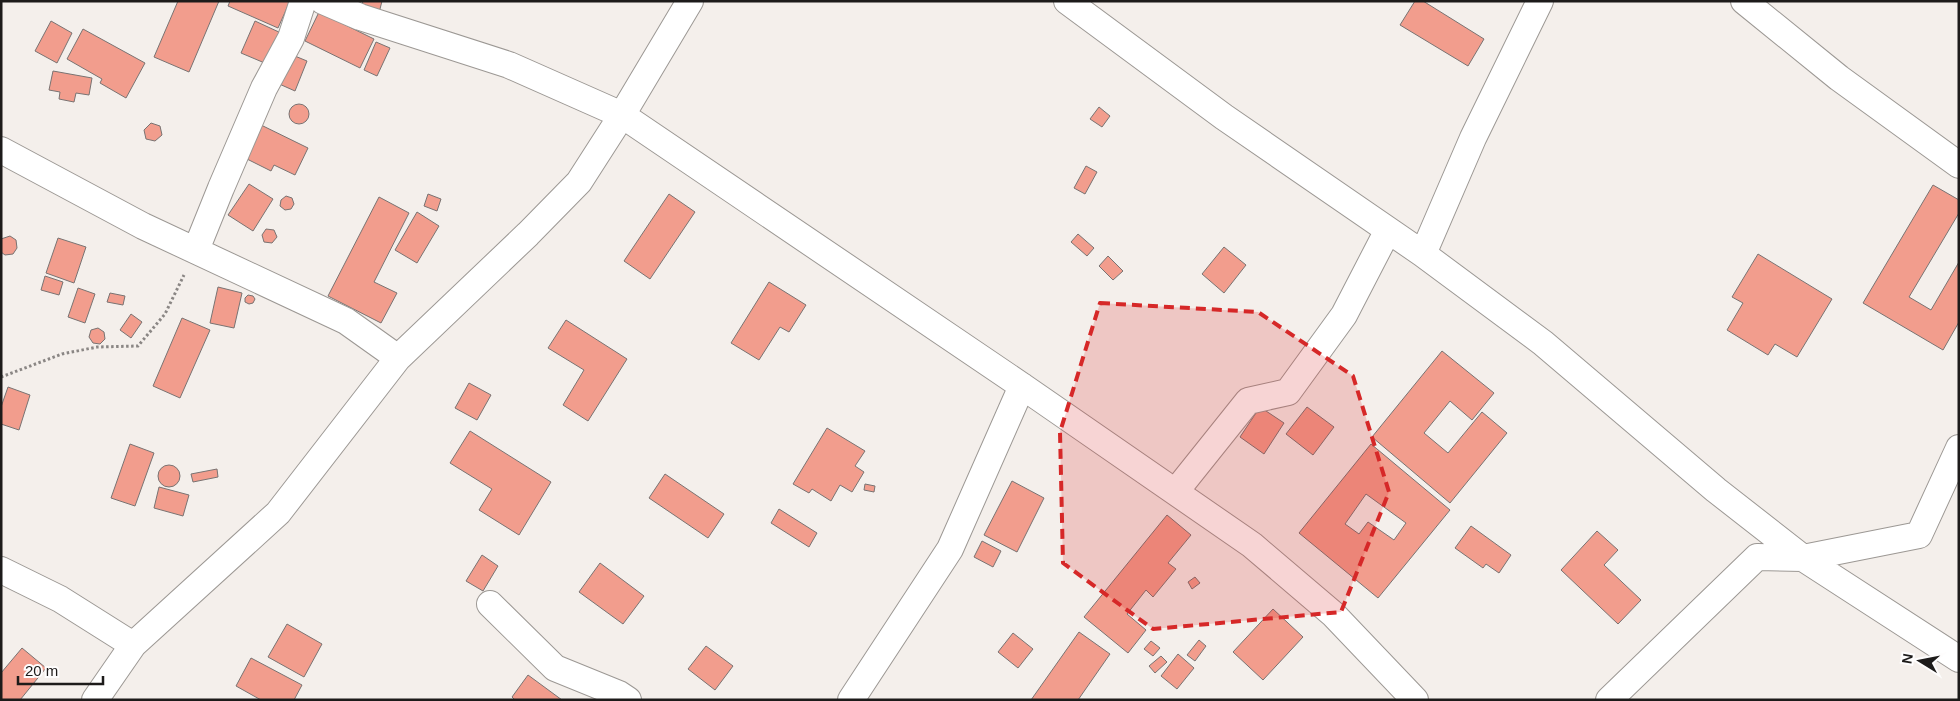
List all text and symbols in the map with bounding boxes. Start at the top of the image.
north arrow [1895,636,1945,686]
text: N [1898,652,1916,665]
scale bar [18,654,102,686]
text: 20 m [25,662,58,679]

